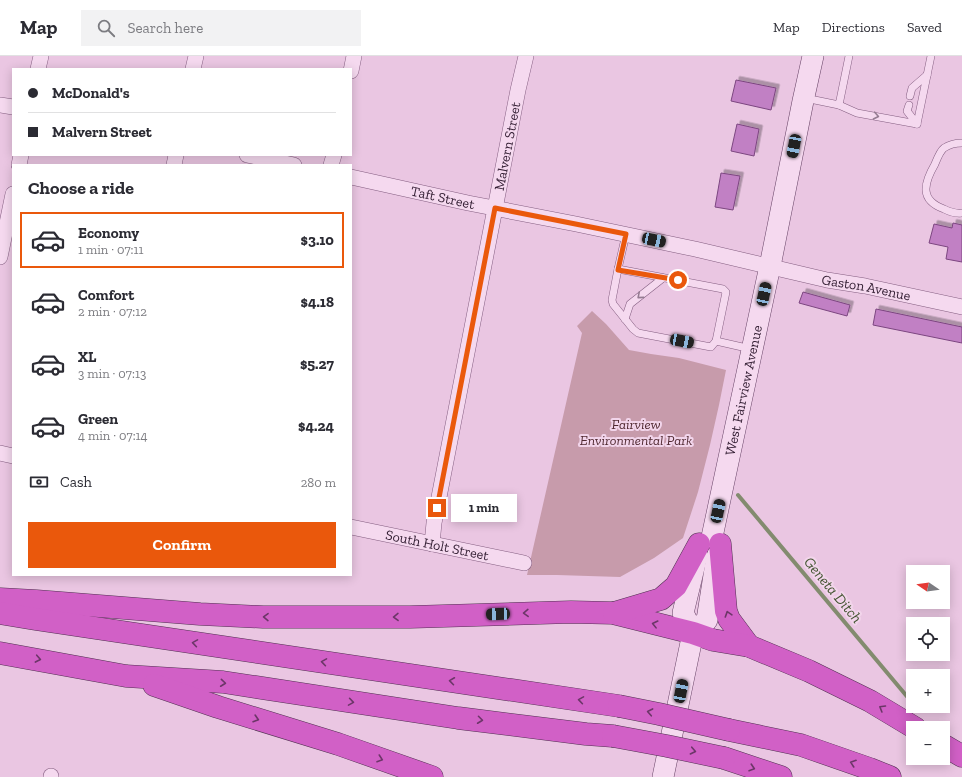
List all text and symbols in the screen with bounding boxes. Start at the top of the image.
search box [81,10,361,46]
text: Map [20,16,57,39]
icon: search [95,17,117,39]
text: Search here [127,19,203,37]
text: Map [773,19,800,36]
text: Directions [822,19,885,36]
text: Saved [907,19,942,36]
text: McDonald's [52,84,130,102]
street label: Malvern Street [490,100,524,192]
one-way arrow [873,112,880,120]
text: Malvern Street [52,123,152,141]
car [786,133,802,159]
text: Choose a ride [28,177,134,199]
street label: Taft Street [409,182,477,213]
icon: car [30,222,66,258]
text: Economy [78,224,139,242]
text: $3.10 [301,231,334,249]
car [641,232,667,248]
text: 1 min · 07:11 [78,242,144,257]
route start [669,271,687,289]
street label: Gaston Avenue [820,271,913,304]
car [756,281,772,307]
icon: car [30,284,66,320]
text: Comfort [78,286,134,304]
one-way arrow [637,291,645,298]
text: $4.18 [301,293,334,311]
text: 2 min · 07:12 [78,304,147,319]
street label: West Fairview Avenue [721,323,766,457]
car [669,333,695,349]
icon: car [30,346,66,382]
text: XL [78,348,96,366]
text: $5.27 [300,355,334,373]
text: 3 min · 07:13 [78,366,146,381]
icon: car [30,408,66,444]
text: Green [78,410,118,428]
park label: Fairview Environmental Park [580,416,692,449]
text: $4.24 [298,417,334,435]
text: 4 min · 07:14 [78,428,148,443]
icon: cash [28,471,50,493]
text: Cash [60,473,92,491]
text: 280 m [301,475,336,490]
callout: 1 min [451,494,517,522]
car [710,498,726,524]
route end [428,499,446,517]
text: 1 min [469,500,499,515]
button: Confirm [28,522,336,568]
street label: South Holt Street [384,526,491,564]
water label: Geneta Ditch [800,553,866,627]
north arrow [906,565,950,609]
map controls [906,565,950,765]
car [486,608,510,620]
one-way arrow [523,609,529,617]
one-way arrow [724,610,733,617]
one-way arrow [263,613,269,621]
one-way arrow [393,613,399,621]
button: locate [906,617,950,661]
one-way arrow [652,620,658,628]
one-way arrow [192,639,198,648]
one-way arrow [35,655,42,663]
one-way arrow [321,658,327,667]
button: + [906,669,950,713]
one-way arrow [449,677,455,686]
one-way arrow [220,678,226,687]
car [673,678,689,704]
one-way arrow [348,697,354,706]
one-way arrow [578,697,584,705]
one-way arrow [879,705,886,713]
one-way arrow [647,708,653,717]
one-way arrow [252,714,259,723]
one-way arrow [477,716,483,725]
button: − [906,721,950,765]
one-way arrow [689,747,696,755]
one-way arrow [376,754,383,762]
one-way arrow [850,760,857,768]
one-way arrow [749,763,756,771]

